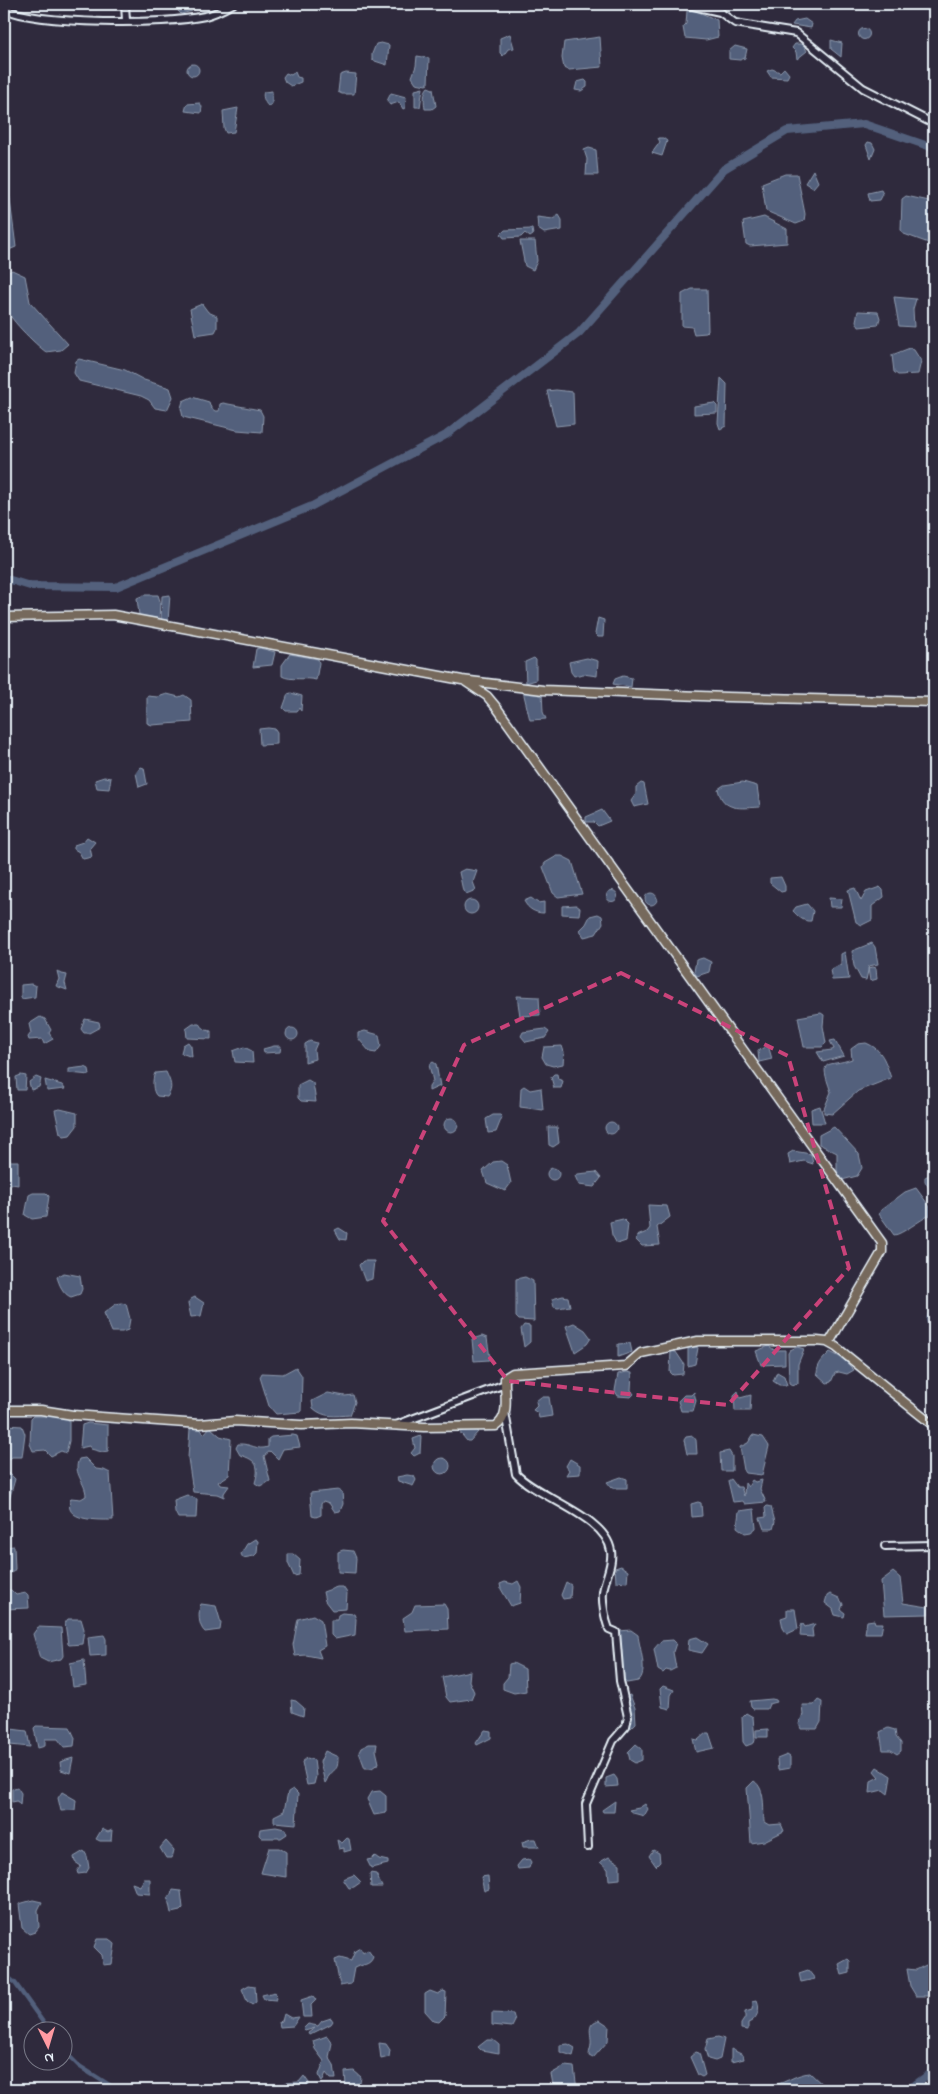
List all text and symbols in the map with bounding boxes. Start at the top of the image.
north arrow [22,2022,72,2072]
text: N [43,2047,55,2068]

